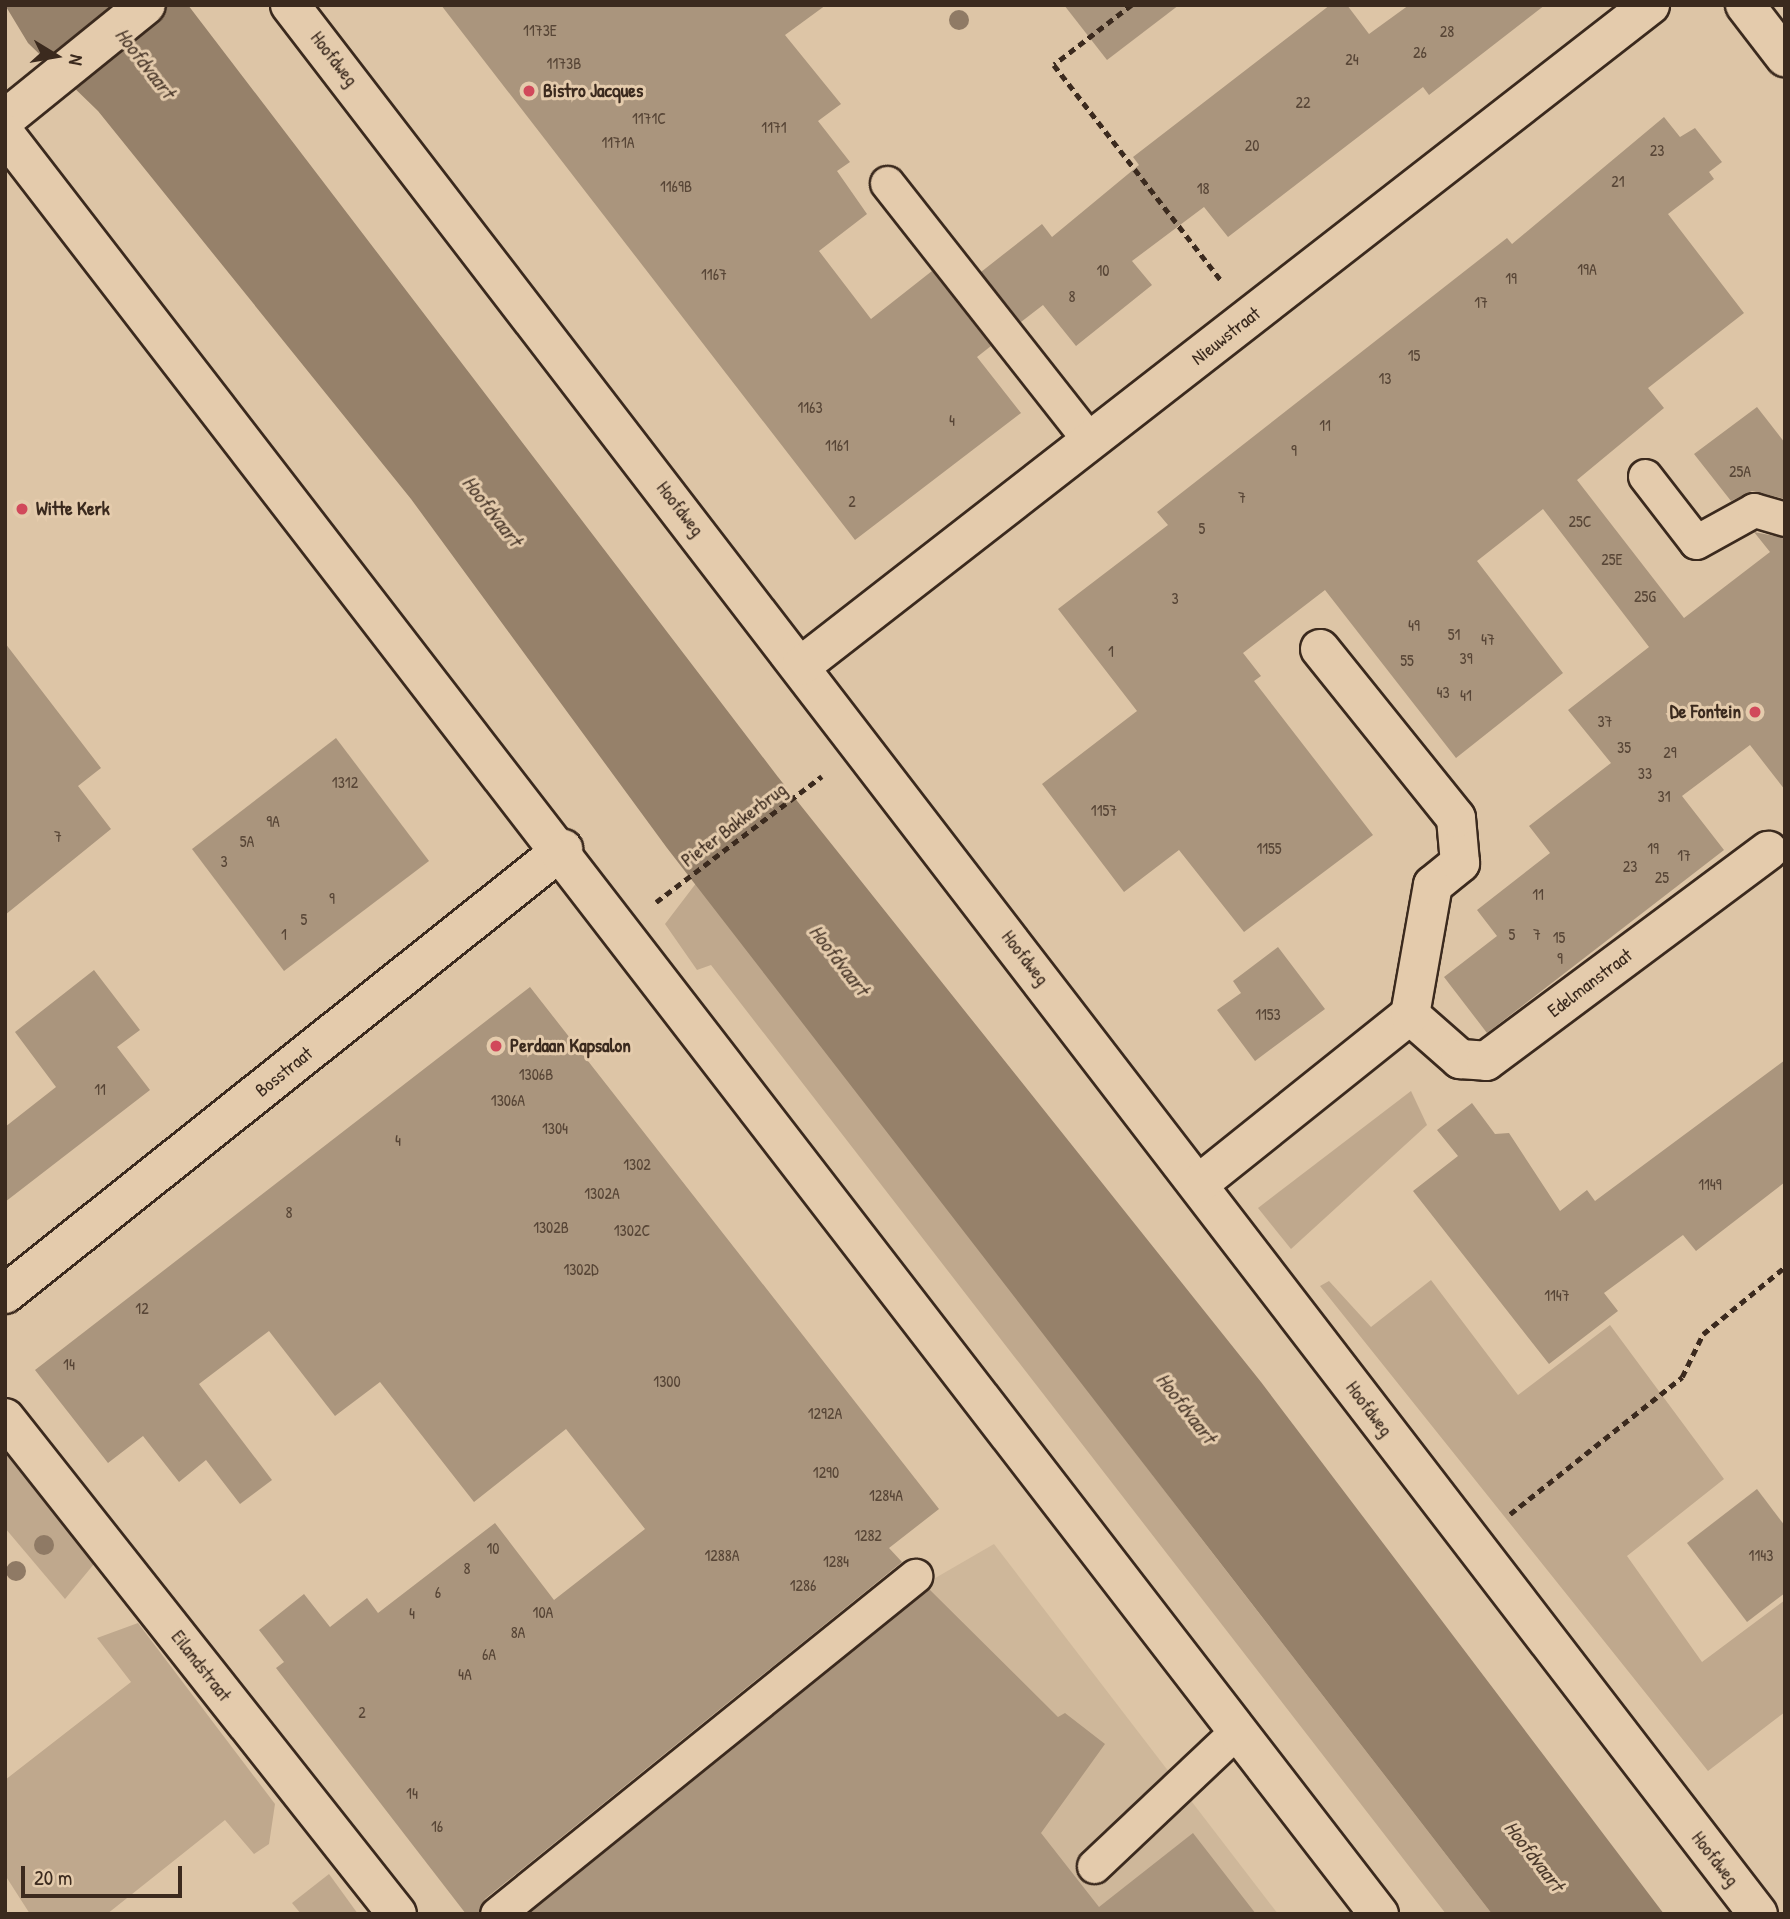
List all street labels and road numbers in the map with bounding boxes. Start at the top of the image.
street label: Hoofdweg [306,27,362,91]
street label: Nieuwstraat [1187,302,1265,370]
street label: Hoofdweg [652,477,708,541]
street label: Pieter Bakkerbrug [677,778,791,872]
street label: Hoofdweg [997,926,1053,990]
street label: Edelmanstraat [1543,944,1637,1022]
street label: Bosstraat [251,1042,317,1102]
street label: Hoofdweg [1341,1377,1397,1441]
street label: Eilandstraat [166,1626,236,1706]
street label: Hoofdweg [1687,1827,1743,1891]

